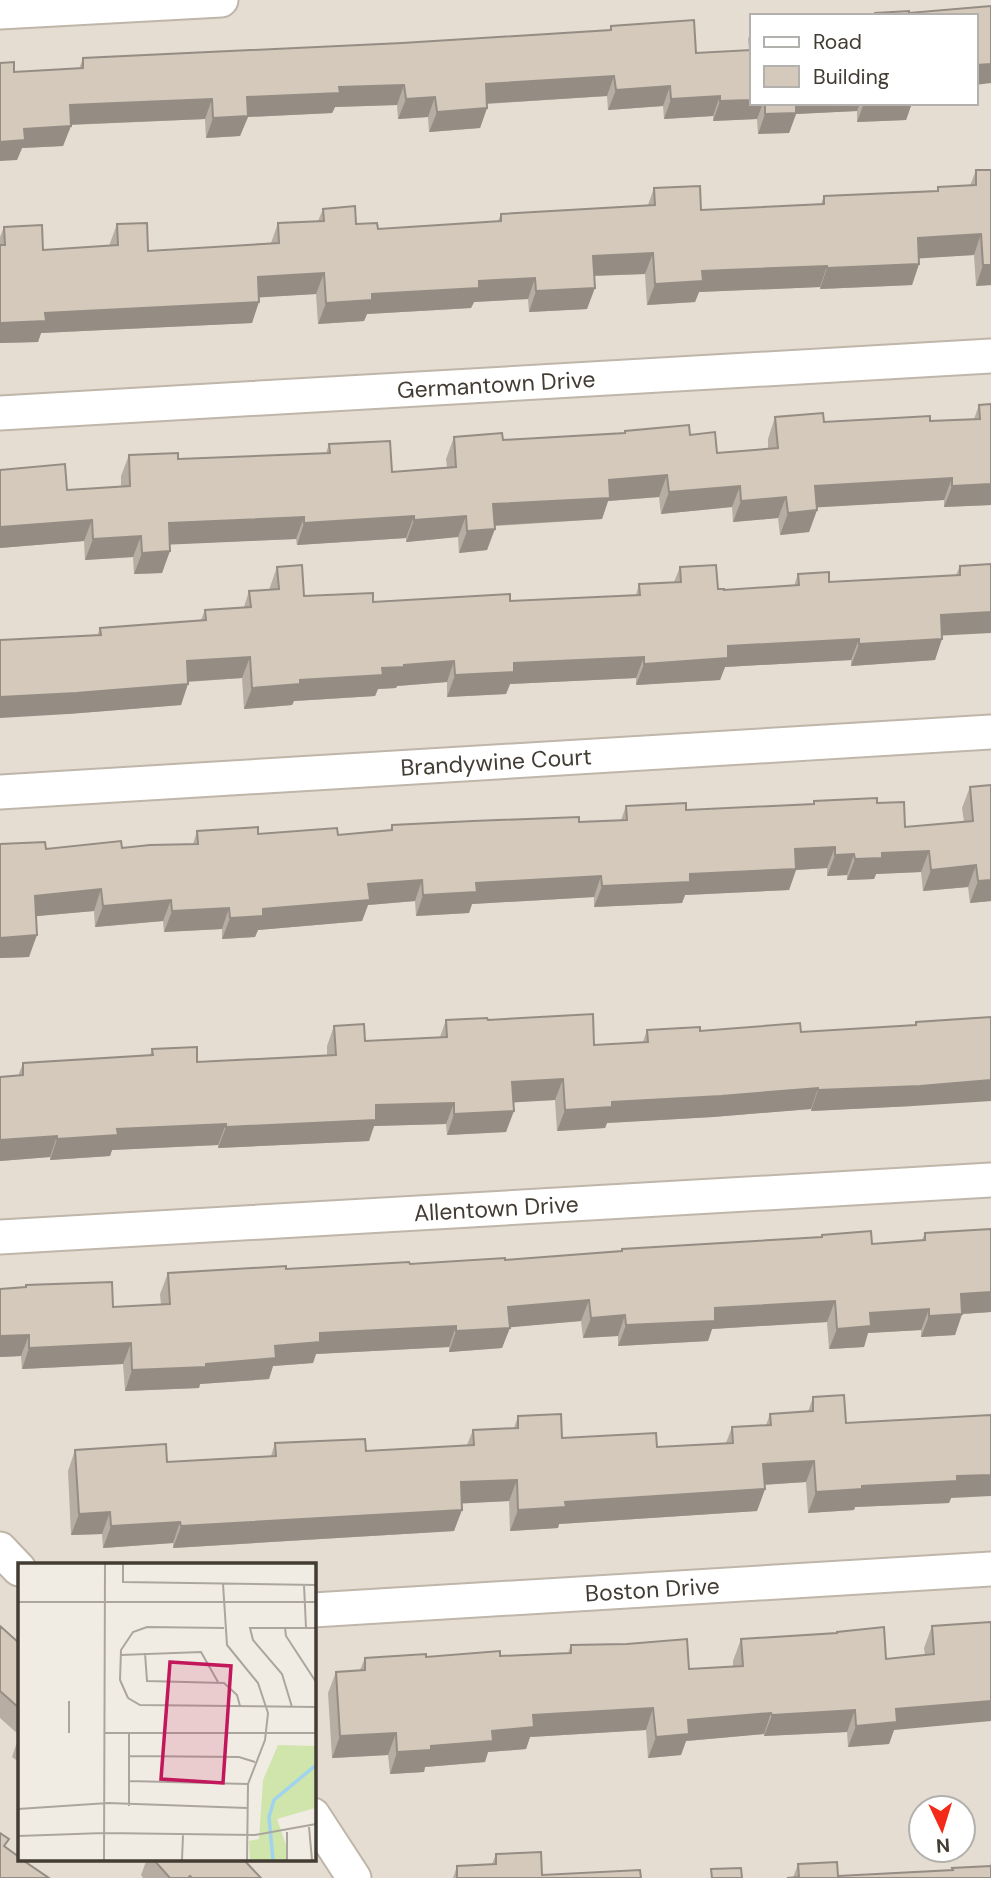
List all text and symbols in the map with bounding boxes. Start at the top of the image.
legend [750,14,977,105]
text: Road [813,28,862,56]
text: Building [813,63,890,91]
street label: Germantown Drive [396,364,596,405]
street label: Brandywine Court [400,741,593,783]
street label: Allentown Drive [413,1189,579,1228]
inset map [18,1563,315,1860]
street label: Boston Drive [584,1570,721,1609]
north arrow [907,1794,977,1864]
text: N [935,1833,951,1858]

